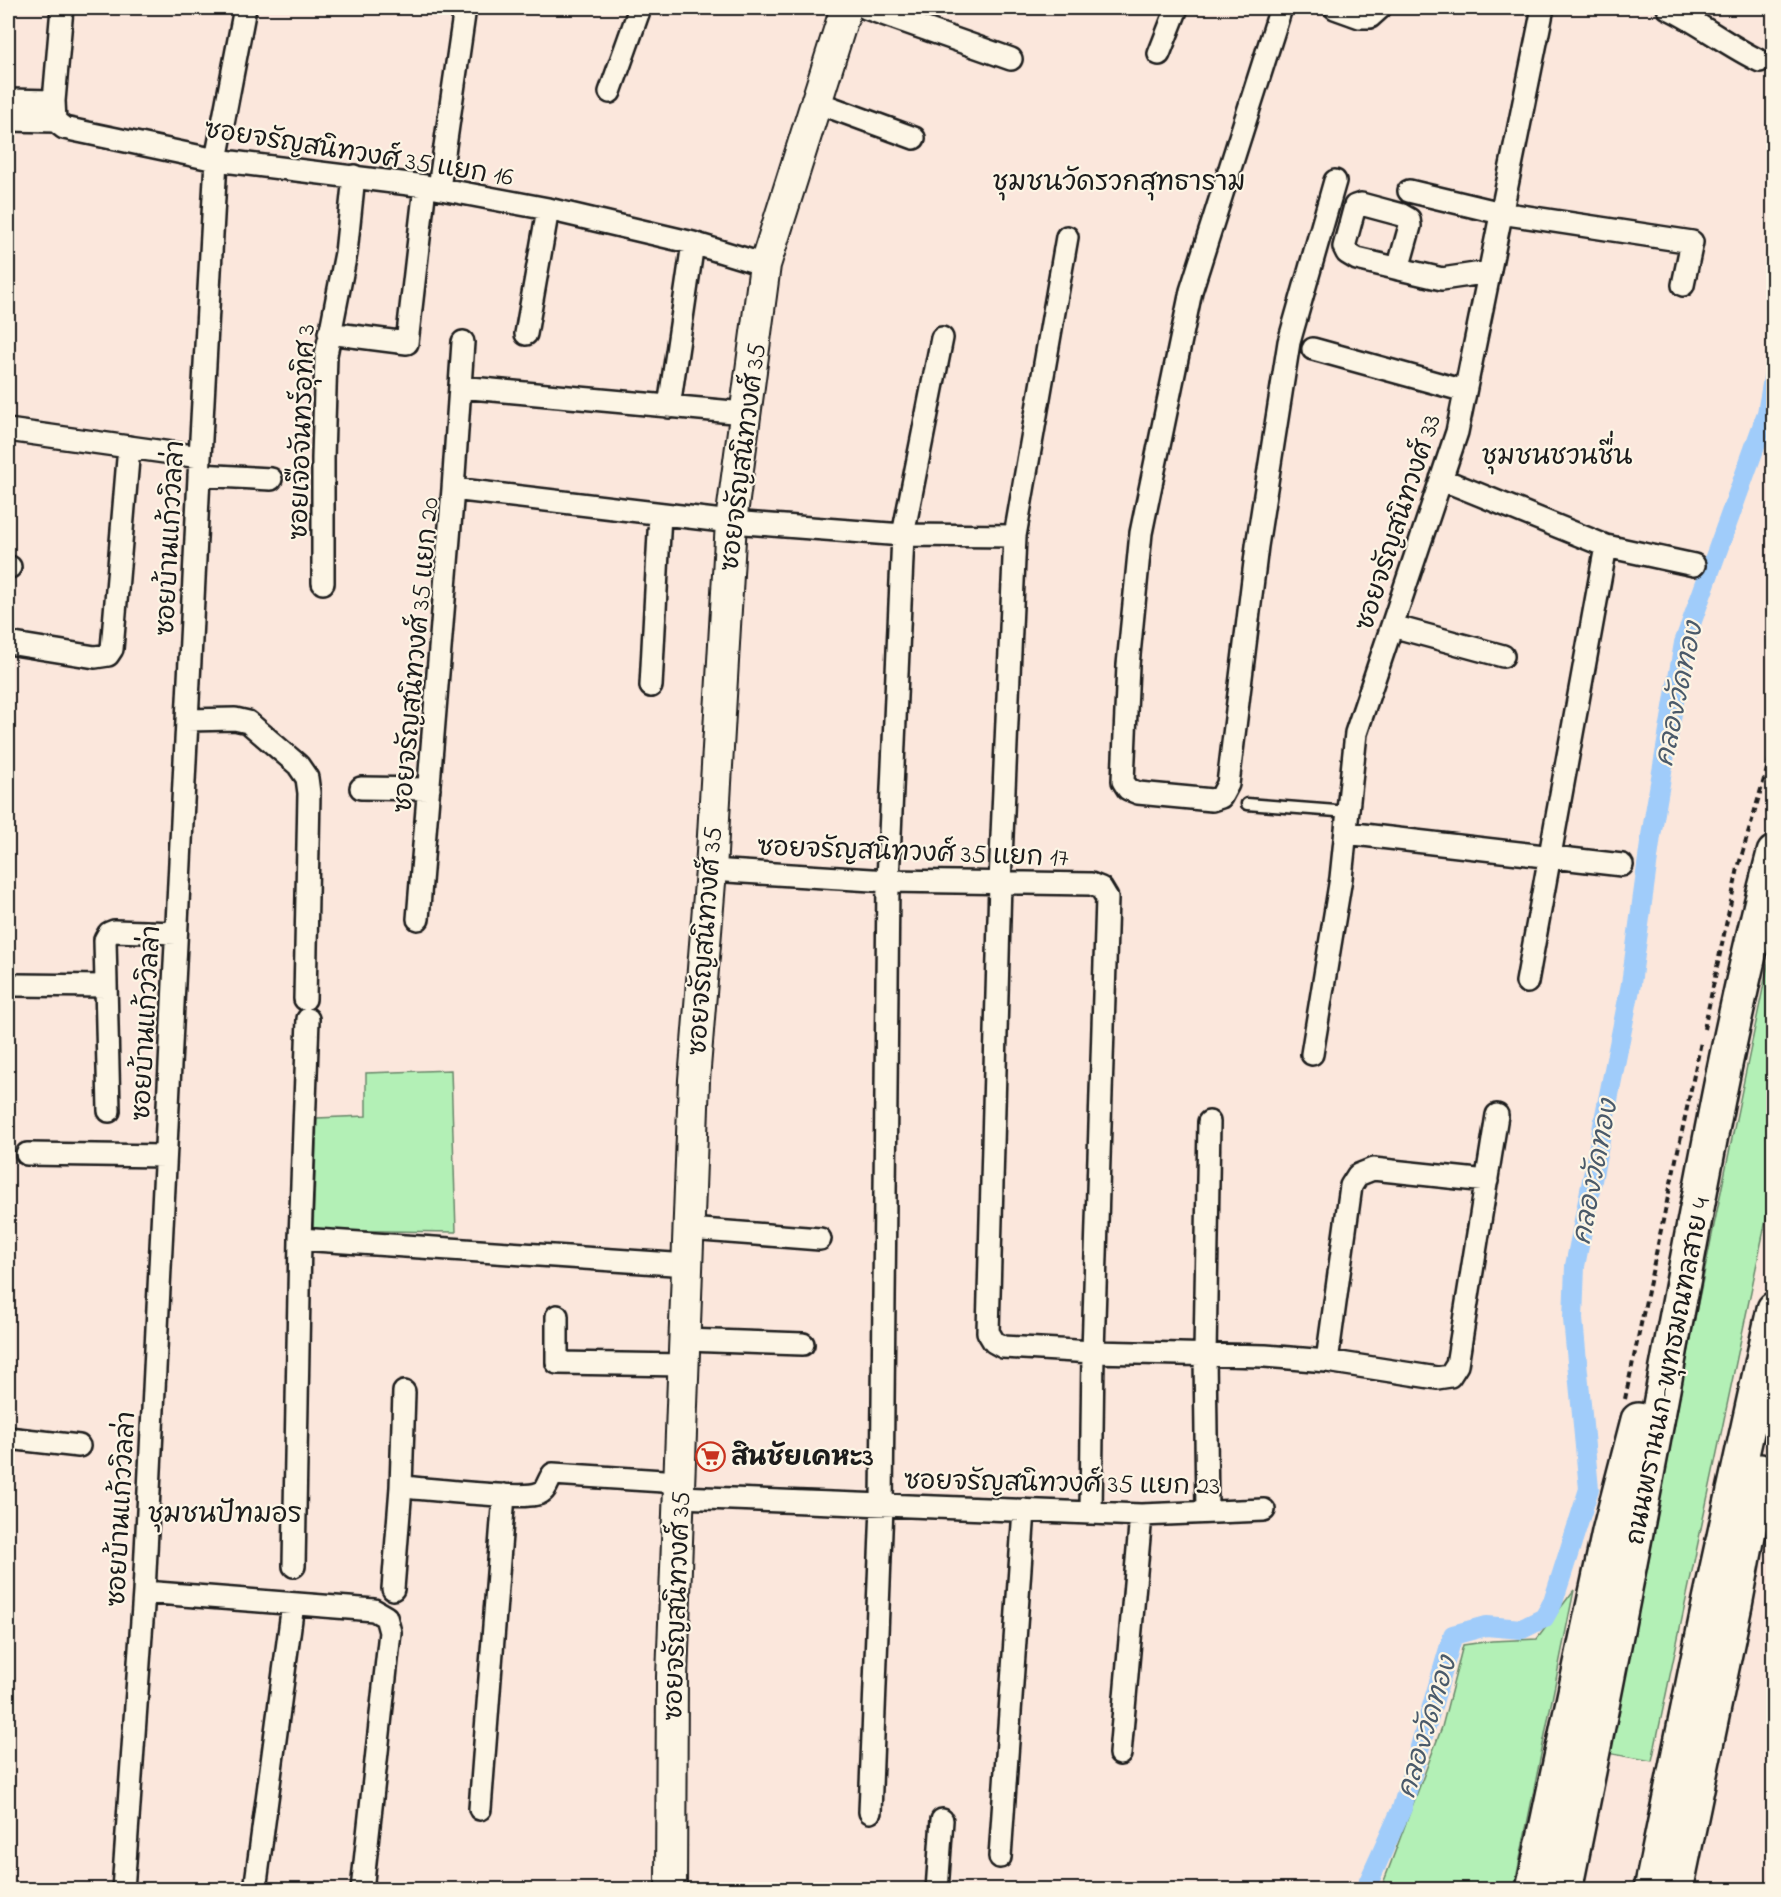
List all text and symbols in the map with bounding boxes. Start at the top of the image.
street label: ซอยจรัญสนิทวงศ์ 35 แยก 16 [201,112,516,198]
district label: ชุมชนวัดรวกสุทธาราม [993,164,1246,203]
street label: ซอยเจือจันทร์อุทิศ 3 [281,324,327,541]
street label: ซอยจรัญสนิทวงศ์ 35 [712,341,778,574]
street label: ซอยจรัญสนิทวงศ์ 33 [1347,410,1453,636]
district label: ชุมชนชวนชื่น [1481,430,1633,477]
street label: ซอยบ้านแก้ววิลล่า [148,440,196,637]
street label: ซอยจรัญสนิทวงศ์ 35 แยก 20 [385,496,451,815]
water label: คลองวัดทอง [1646,616,1715,770]
street label: ซอยจรัญสนิทวงศ์ 35 [680,825,734,1057]
street label: ซอยจรัญสนิทวงศ์ 35 แยก 17 [756,830,1070,878]
street label: ซอยบ้านแก้ววิลล่า [124,925,172,1122]
water label: คลองวัดทอง [1563,1094,1630,1248]
street label: ถนนพรานนก-พุทธมณฑลสาย 4 [1618,1194,1722,1549]
street label: ซอยบ้านแก้ววิลล่า [99,1411,147,1608]
supermarket icon: สินชัยเคหะ3 [694,1440,726,1472]
place label: สินชัยเคหะ3 [731,1440,874,1478]
street label: ซอยจรัญสนิทวงศ์ 35 แยก 23 [903,1463,1220,1507]
street label: ซอยจรัญสนิทวงศ์ 35 [656,1491,702,1721]
district label: ชุมชนปัทมอร [148,1496,302,1535]
water label: คลองวัดทอง [1388,1650,1469,1803]

